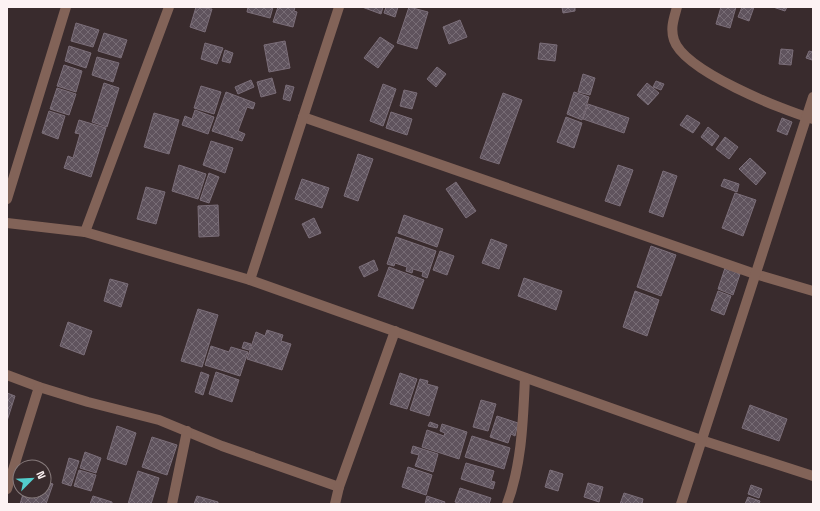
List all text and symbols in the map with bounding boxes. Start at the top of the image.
north arrow [12,459,52,499]
text: N [33,469,49,481]

